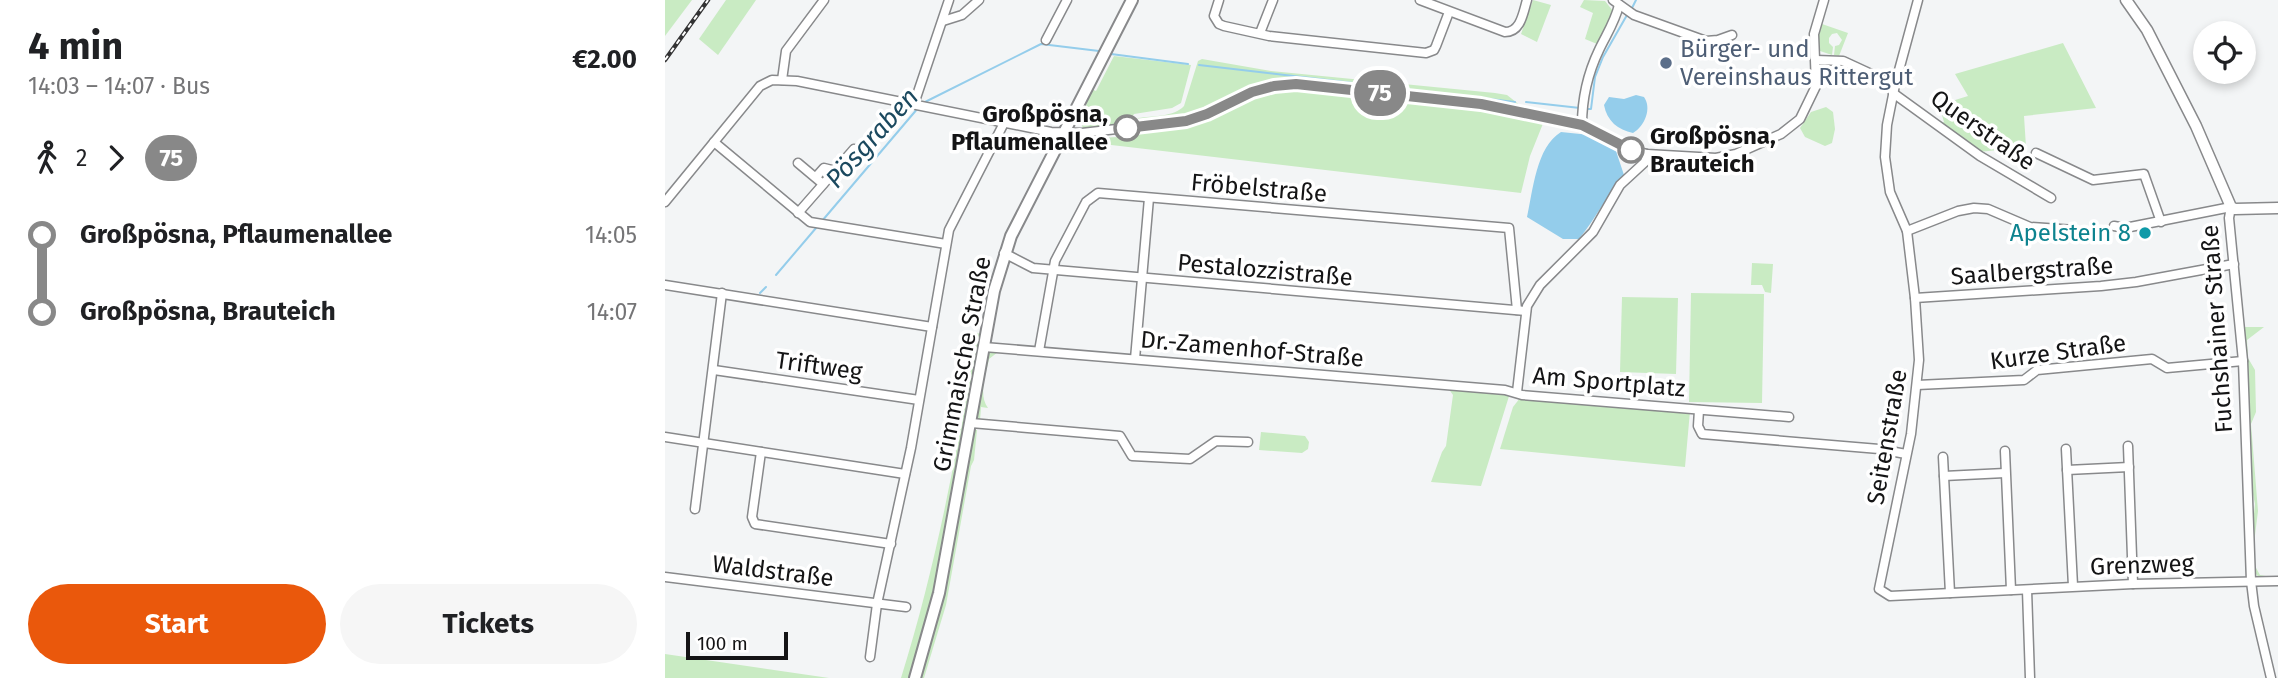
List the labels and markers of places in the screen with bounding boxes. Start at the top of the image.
place label: Bürger- und Vereinshaus Rittergut [1680,35,1914,91]
marker: Bürger- und Vereinshaus Rittergut [1658,55,1674,71]
place label: Großpösna, Pflaumenallee [951,100,1108,156]
marker: Großpösna, Pflaumenallee [1114,115,1140,141]
place label: Großpösna, Brauteich [1650,122,1776,178]
marker: Großpösna, Brauteich [1618,137,1644,163]
place label: Apelstein 8 [2010,219,2131,247]
marker: Apelstein 8 [2137,225,2153,241]

